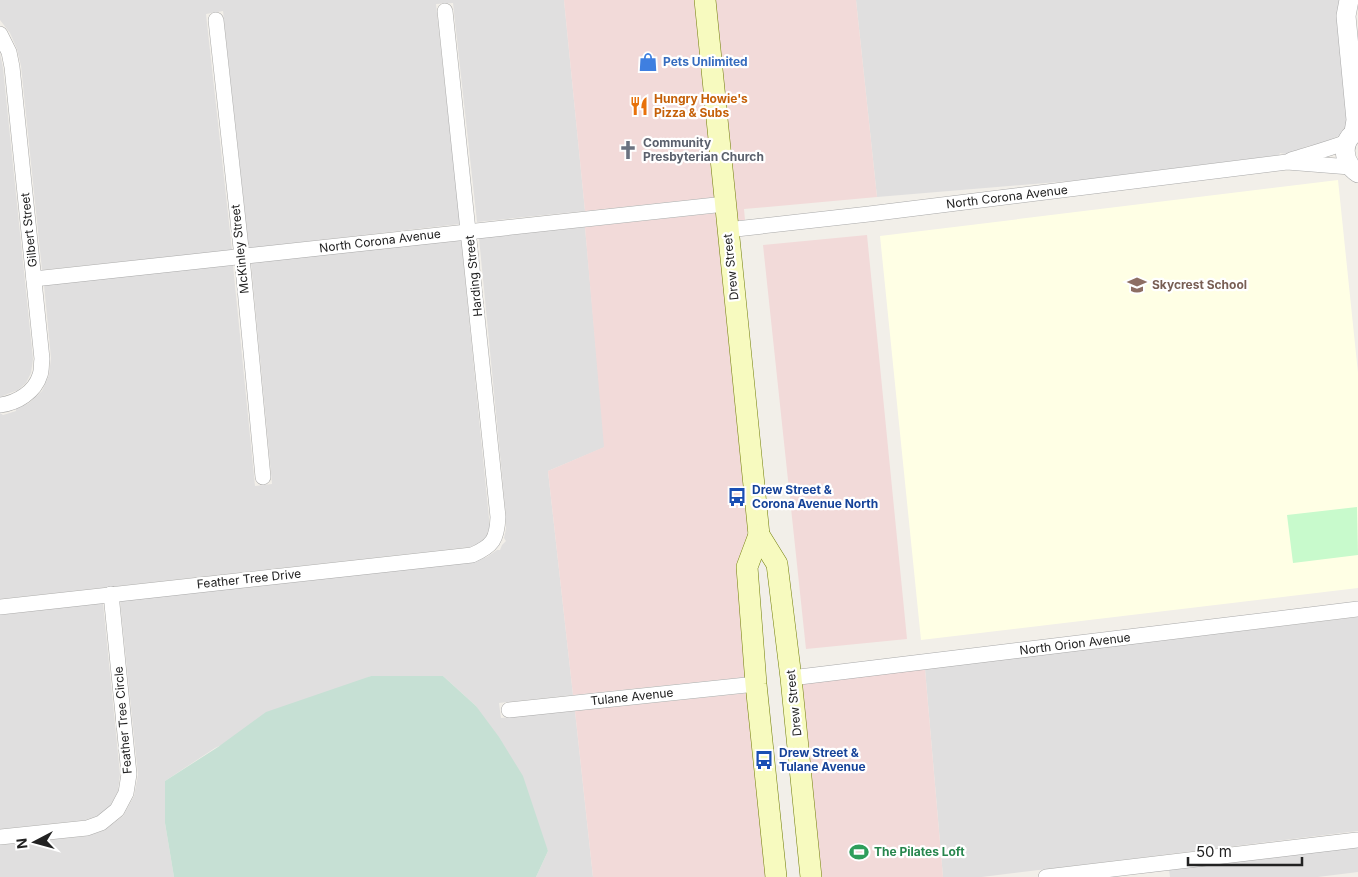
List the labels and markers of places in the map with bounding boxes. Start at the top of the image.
shop icon: Pets Unlimited [637,51,659,73]
place label: Pets Unlimited [663,54,748,69]
place label: Hungry Howie's Pizza & Subs [654,91,748,120]
restaurant icon: Hungry Howie's Pizza & Subs [628,95,650,117]
place label: Community Presbyterian Church [643,135,764,164]
church icon: Community Presbyterian Church [617,139,639,161]
school or university icon: Skycrest School [1126,274,1148,296]
place label: Skycrest School [1152,277,1247,292]
place label: Drew Street & Corona Avenue North [752,482,878,511]
bus stop icon: Drew Street & Corona Avenue North [726,486,748,508]
place label: Drew Street & Tulane Avenue [779,745,866,774]
bus stop icon: Drew Street & Tulane Avenue [753,749,775,771]
sports icon: The Pilates Loft [848,841,870,863]
place label: The Pilates Loft [874,844,965,859]

